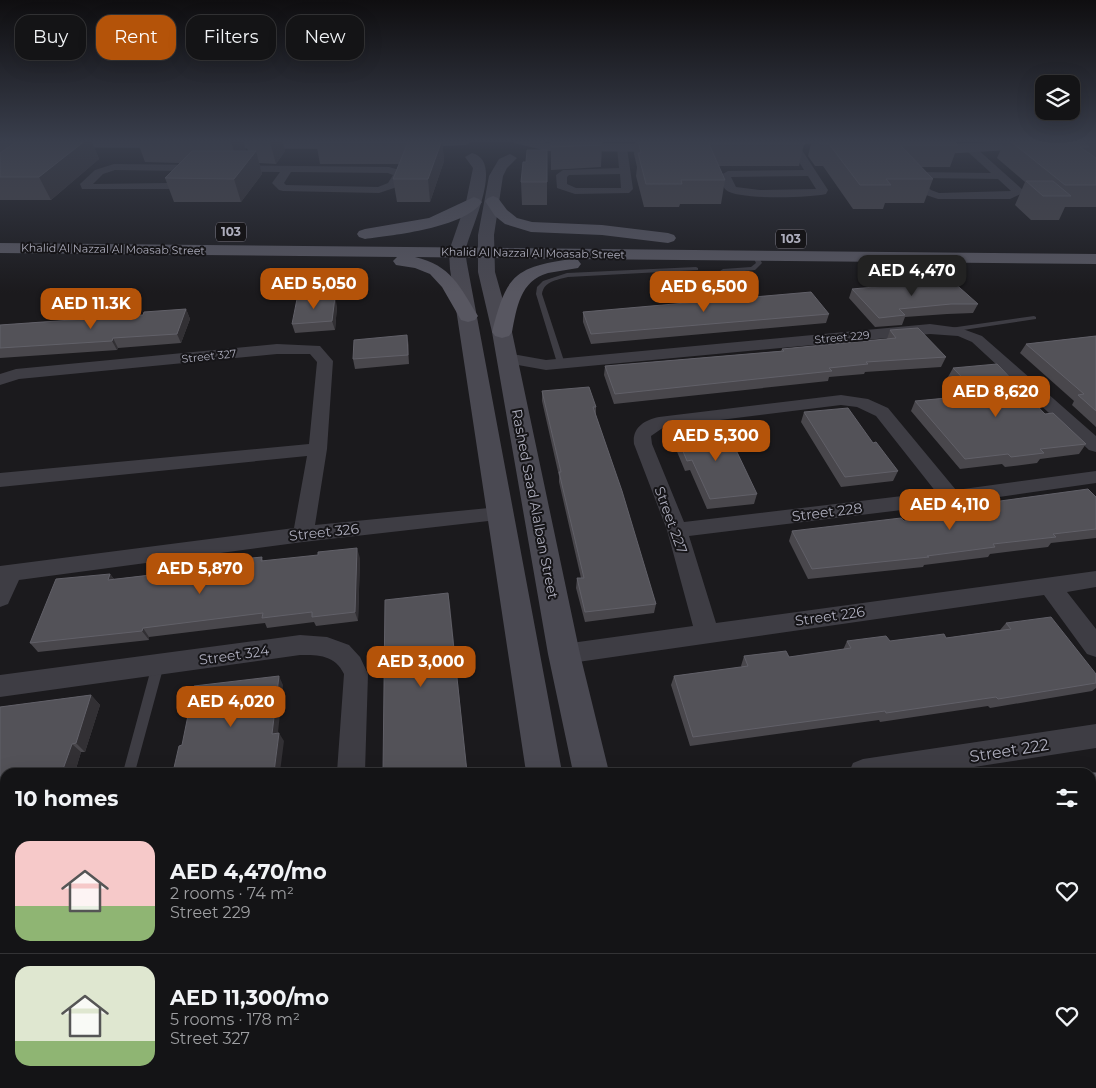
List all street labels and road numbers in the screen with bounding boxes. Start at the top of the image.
road number: 103 [216,222,246,242]
road number: 103 [776,230,806,248]
street label: Khalid Al Nazzal Al Moasab Street [21,240,206,258]
street label: Khalid Al Nazzal Al Moasab Street [441,244,626,262]
street label: Street 229 [814,328,870,346]
street label: Street 327 [181,346,237,366]
street label: Rashed Saad Alalban Street [508,407,562,601]
street label: Street 227 [651,484,691,556]
street label: Street 228 [791,499,863,525]
street label: Street 326 [288,519,360,545]
street label: Street 226 [794,602,867,630]
street label: Street 324 [198,641,271,669]
street label: Street 222 [968,735,1050,766]

